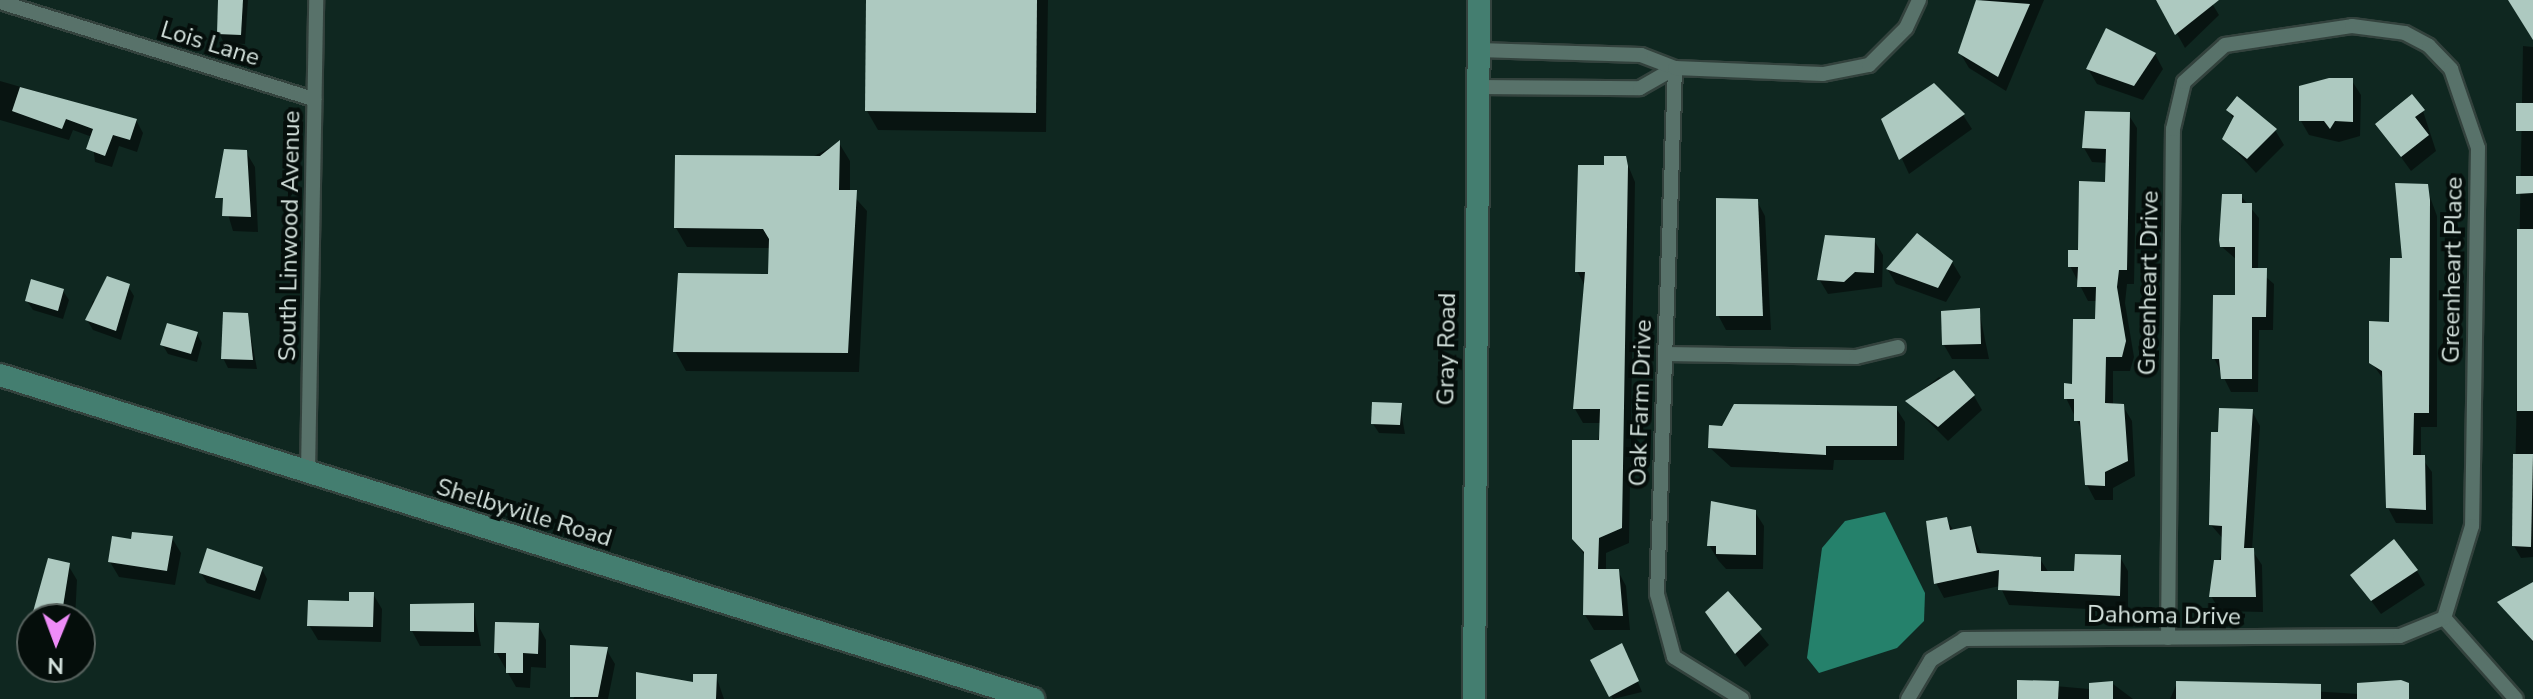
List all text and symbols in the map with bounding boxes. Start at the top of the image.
street label: Lois Lane [157,15,263,73]
street label: South Linwood Avenue [273,111,307,361]
street label: Greenheart Place [2437,176,2469,364]
street label: Greenheart Drive [2133,190,2165,376]
street label: Gray Road [1432,292,1462,406]
street label: Oak Farm Drive [1624,319,1658,487]
street label: Shelbyville Road [433,473,615,553]
street label: Dahoma Drive [2087,600,2241,632]
north arrow [16,603,96,683]
text: N [47,650,64,680]

